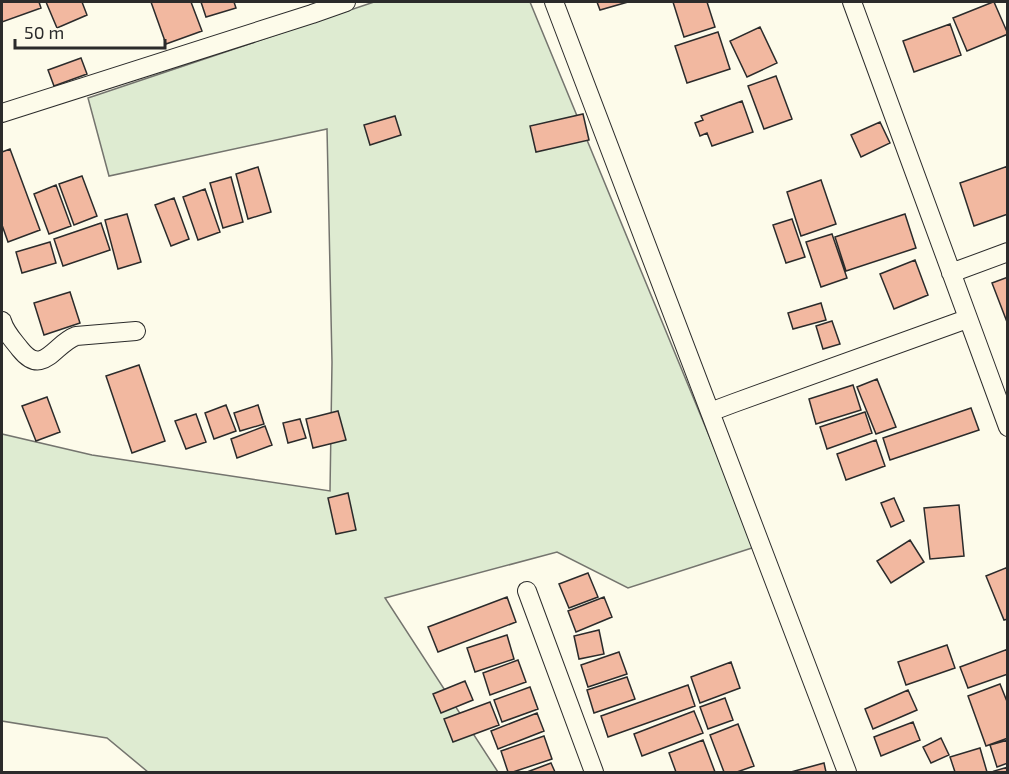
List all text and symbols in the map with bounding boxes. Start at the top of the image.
scale bar [15,12,165,50]
text: 50 m [24,21,64,43]

